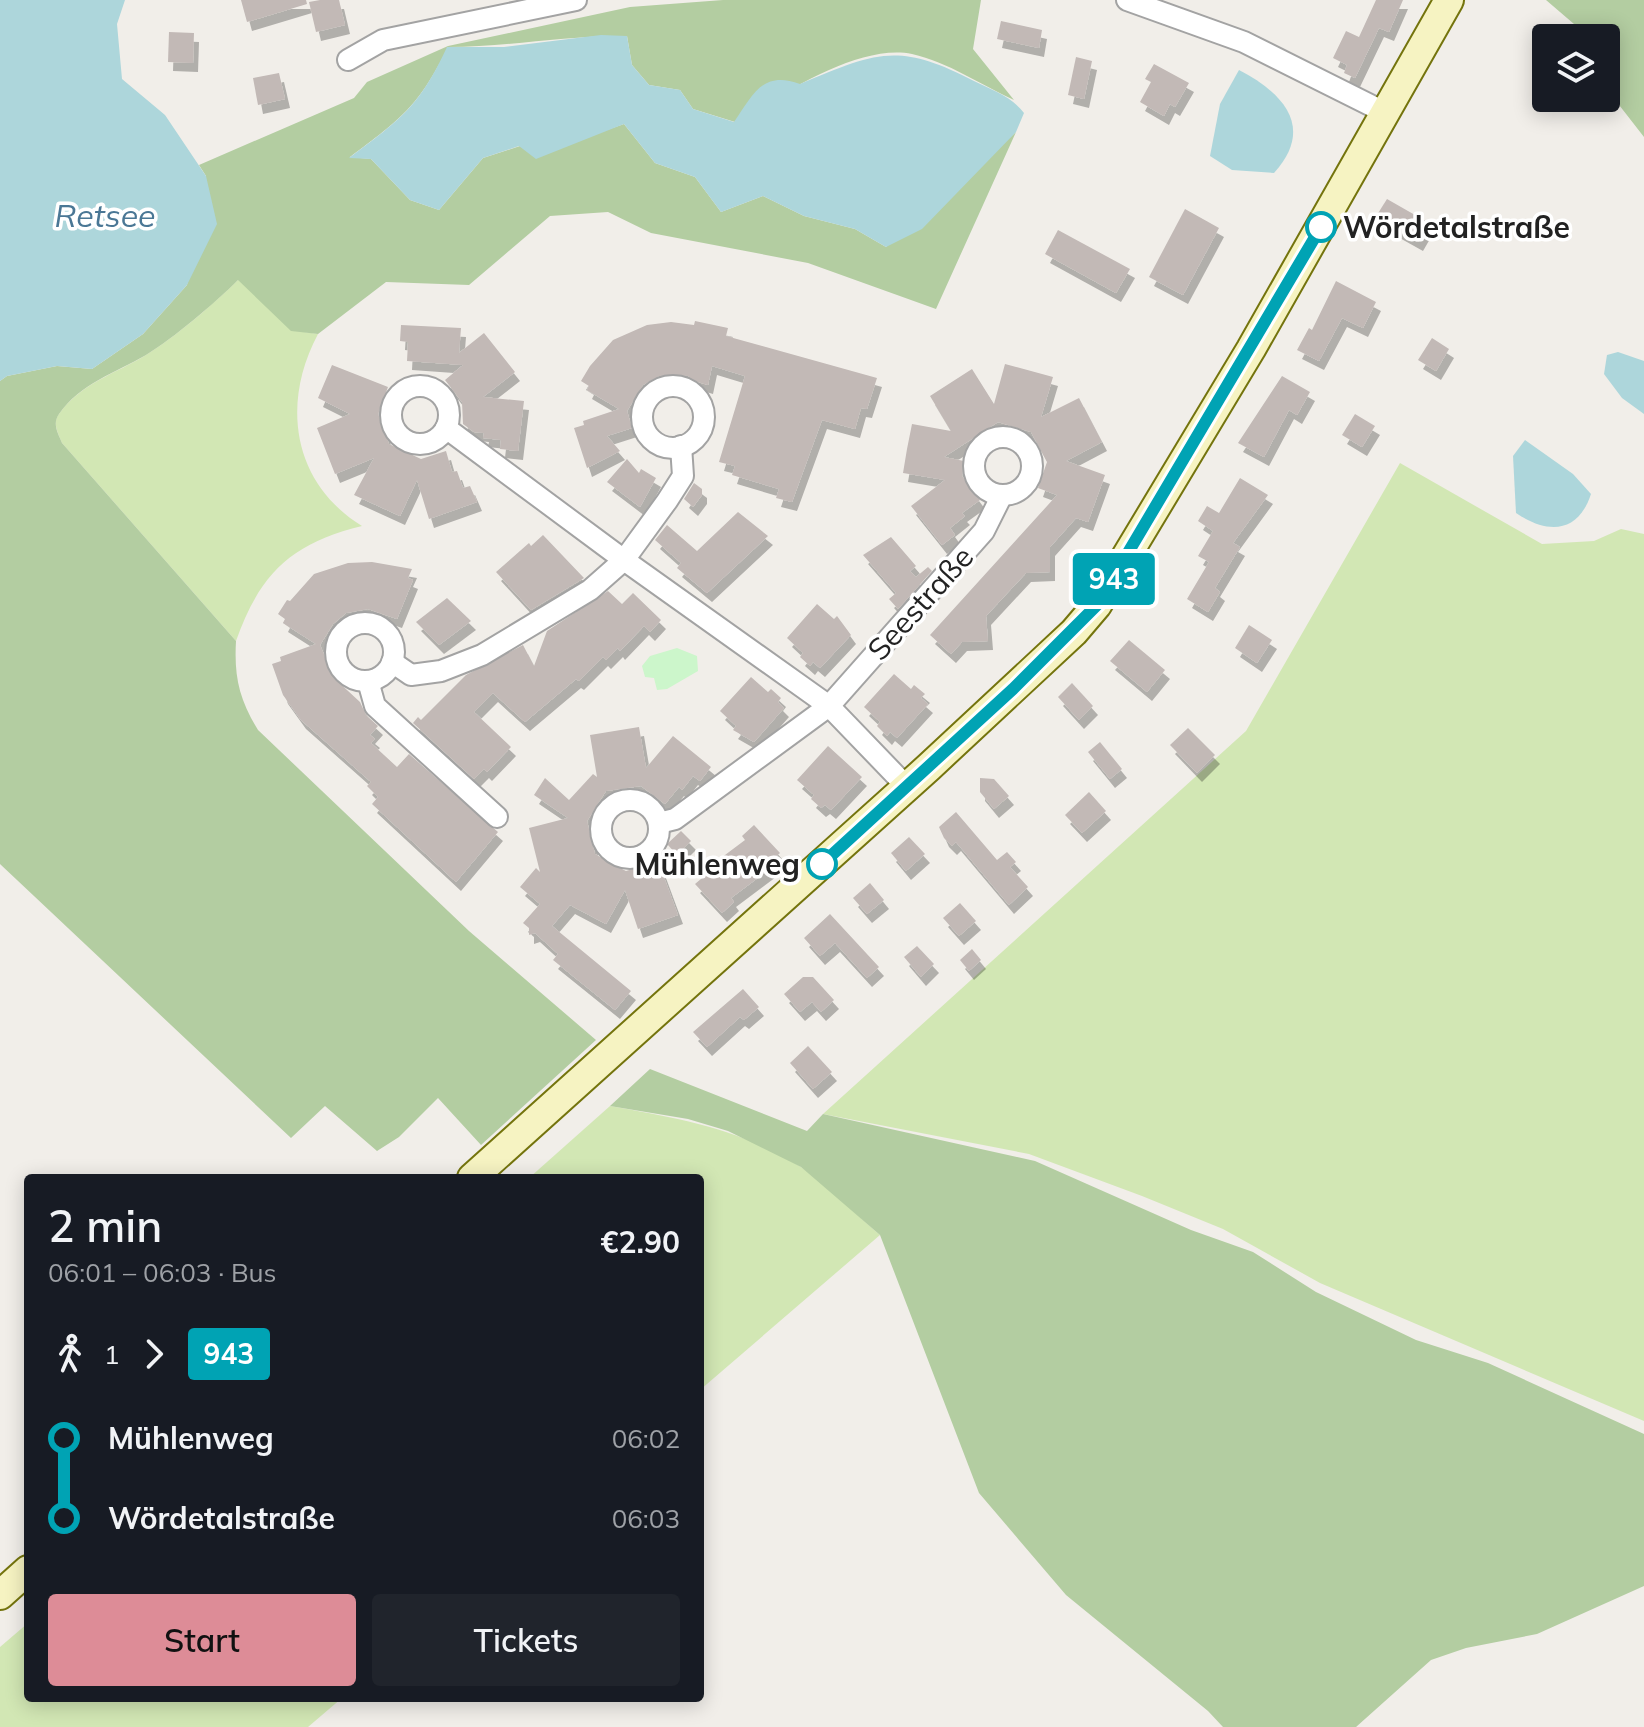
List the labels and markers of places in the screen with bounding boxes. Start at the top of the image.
place label: Wördetalstraße [1343,208,1570,246]
marker: Wördetalstraße [1306,212,1336,242]
place label: Mühlenweg [634,845,800,883]
marker: Mühlenweg [807,849,837,879]

